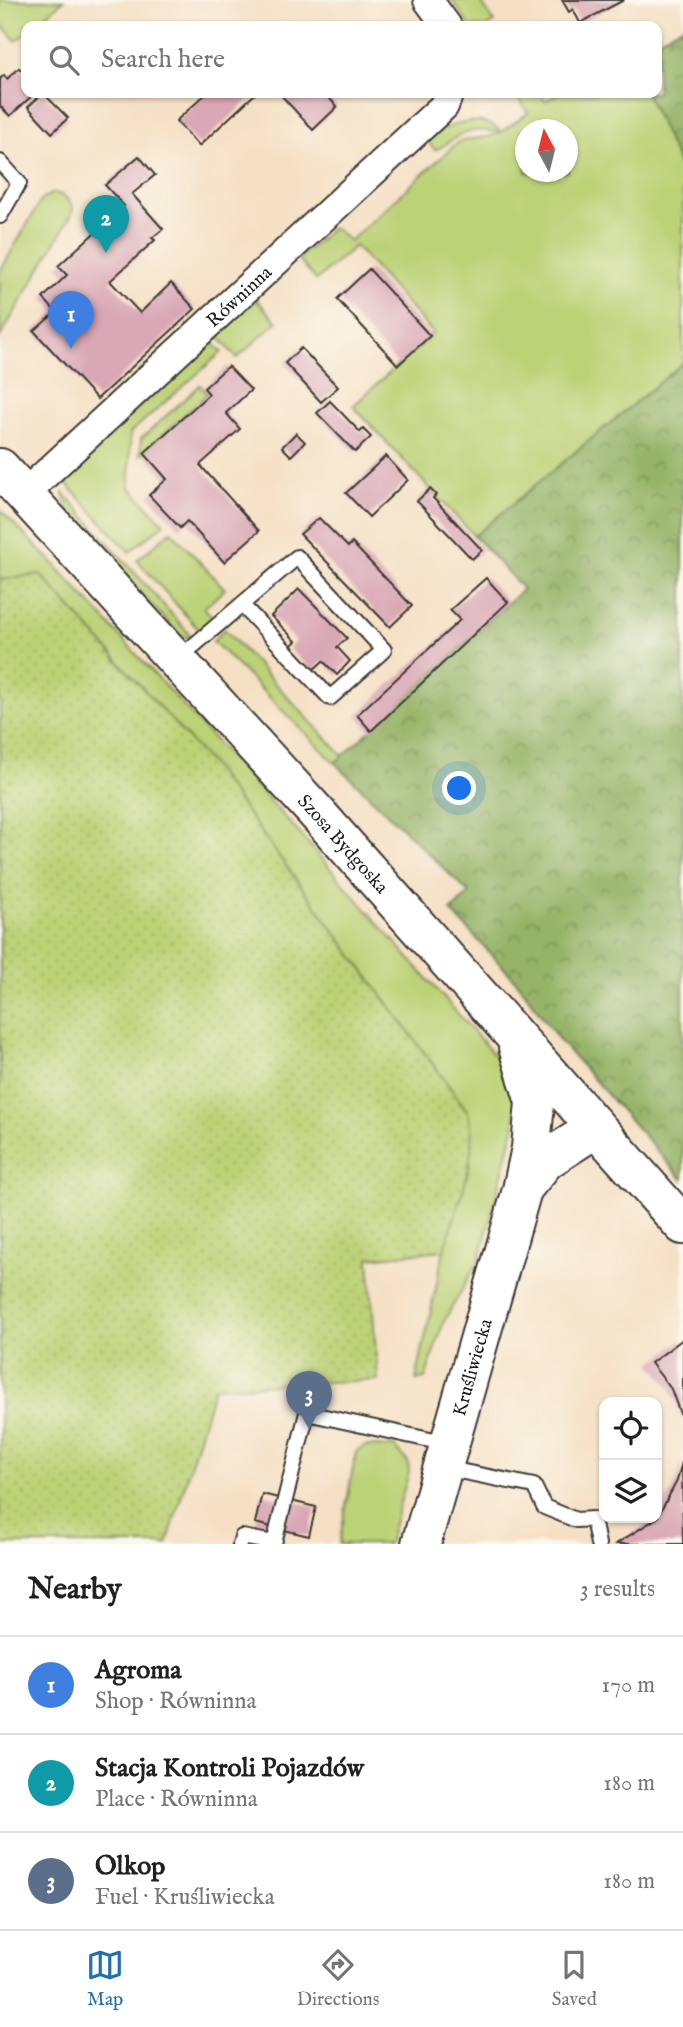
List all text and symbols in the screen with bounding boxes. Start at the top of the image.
search box [21,21,662,98]
icon: search [45,41,83,79]
text: Search here [101,43,225,76]
north arrow [515,119,578,182]
pin: 2 [83,195,129,253]
street label: Równinna [202,261,278,333]
pin: 1 [48,291,94,349]
your location [442,771,476,805]
street label: Szosa Bydgoska [292,790,393,900]
street label: Kruśliwiecka [448,1315,499,1419]
pin: 3 [286,1371,332,1429]
map controls [599,1397,662,1523]
button: locate [599,1397,662,1460]
button: layers [599,1460,662,1523]
text: Nearby [28,1571,121,1609]
text: 3 results [580,1575,655,1604]
text: Agroma [95,1654,182,1687]
text: 1 [47,1671,55,1700]
text: 170 m [602,1671,655,1700]
text: Shop · Równinna [95,1687,256,1716]
text: Stacja Kontroli Pojazdów [95,1752,364,1785]
text: 2 [46,1769,56,1798]
text: 180 m [603,1769,655,1798]
text: Place · Równinna [95,1785,258,1814]
text: Olkop [95,1850,165,1883]
text: 3 [47,1867,55,1896]
text: 180 m [603,1867,655,1896]
text: Fuel · Kruśliwiecka [95,1883,275,1912]
tab: Map [86,1946,124,2012]
tab: Directions [297,1946,379,2012]
tab: Saved [552,1946,597,2012]

